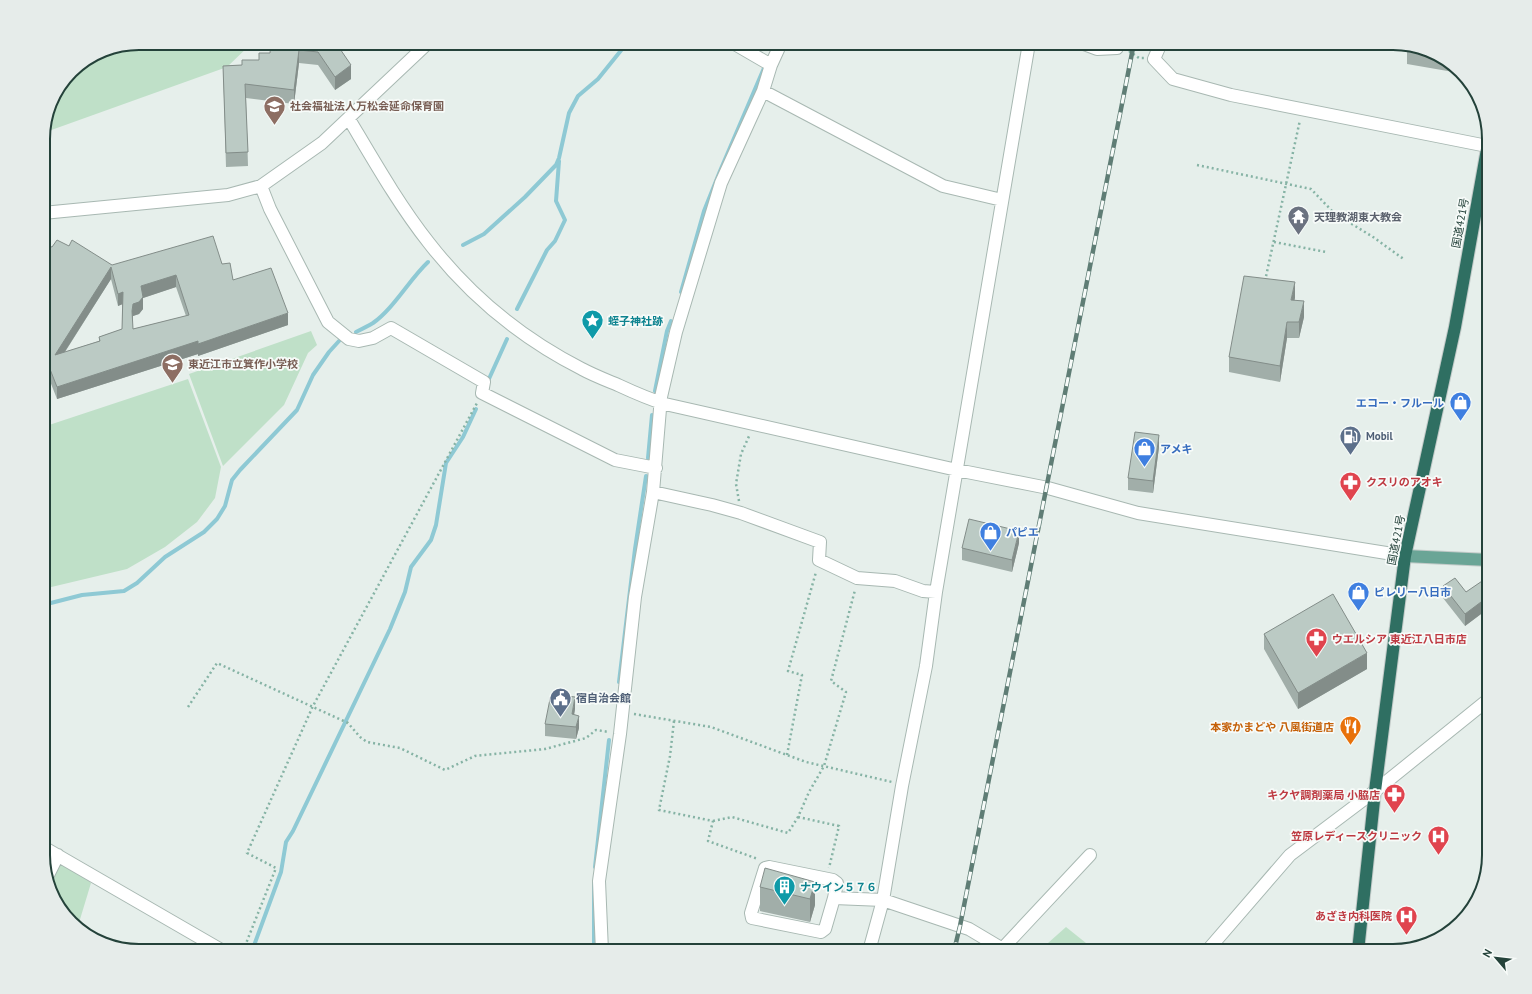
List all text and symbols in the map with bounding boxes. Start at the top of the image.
school or university icon: 社会福祉法人万松会延命保育園 [262,93,288,126]
place label: 社会福祉法人万松会延命保育園 [290,99,444,113]
street label: 国道421号 [1449,197,1471,249]
temple icon: 天理教湖東大教会 [1285,204,1311,237]
place label: 天理教湖東大教会 [1314,210,1402,224]
place icon: 蛭子神社跡 [579,308,605,341]
place label: 蛭子神社跡 [608,314,663,328]
school or university icon: 東近江市立箕作小学校 [159,351,185,384]
place label: 東近江市立箕作小学校 [188,357,298,371]
shop icon: エコー・フルール [1447,390,1473,423]
place label: エコー・フルール [1356,396,1444,410]
fuel station icon: Mobil [1338,423,1364,456]
place label: Mobil [1366,429,1394,443]
shop icon: アメキ [1131,436,1157,469]
place label: アメキ [1160,442,1192,456]
pharmacy icon: クスリのアオキ [1338,469,1364,502]
place label: クスリのアオキ [1366,475,1443,489]
street label: 国道421号 [1384,514,1408,566]
shop icon: パピエ [978,519,1004,552]
place label: パピエ [1006,525,1039,539]
shop icon: ピレリー八日市 [1345,579,1371,612]
place label: ピレリー八日市 [1374,585,1451,599]
pharmacy icon: ウエルシア 東近江八日市店 [1303,626,1329,659]
place label: ウエルシア 東近江八日市店 [1332,632,1467,646]
public building icon: 宿自治会館 [548,685,574,718]
place label: 宿自治会館 [576,691,631,705]
restaurant icon: 本家かまどや 八風街道店 [1337,714,1363,747]
place label: 本家かまどや 八風街道店 [1210,720,1334,734]
pharmacy icon: キクヤ調剤薬局 小脇店 [1382,782,1408,815]
place label: キクヤ調剤薬局 小脇店 [1267,788,1380,802]
hospital icon: 笠原レディースクリニック [1425,823,1451,856]
place label: 笠原レディースクリニック [1290,829,1422,843]
building icon: ナウイン５７６ [772,874,798,907]
place label: ナウイン５７６ [800,880,877,894]
hospital icon: あざき内科医院 [1394,903,1420,936]
place label: あざき内科医院 [1315,909,1392,923]
north arrow [1476,938,1516,978]
text: N [1479,947,1495,960]

